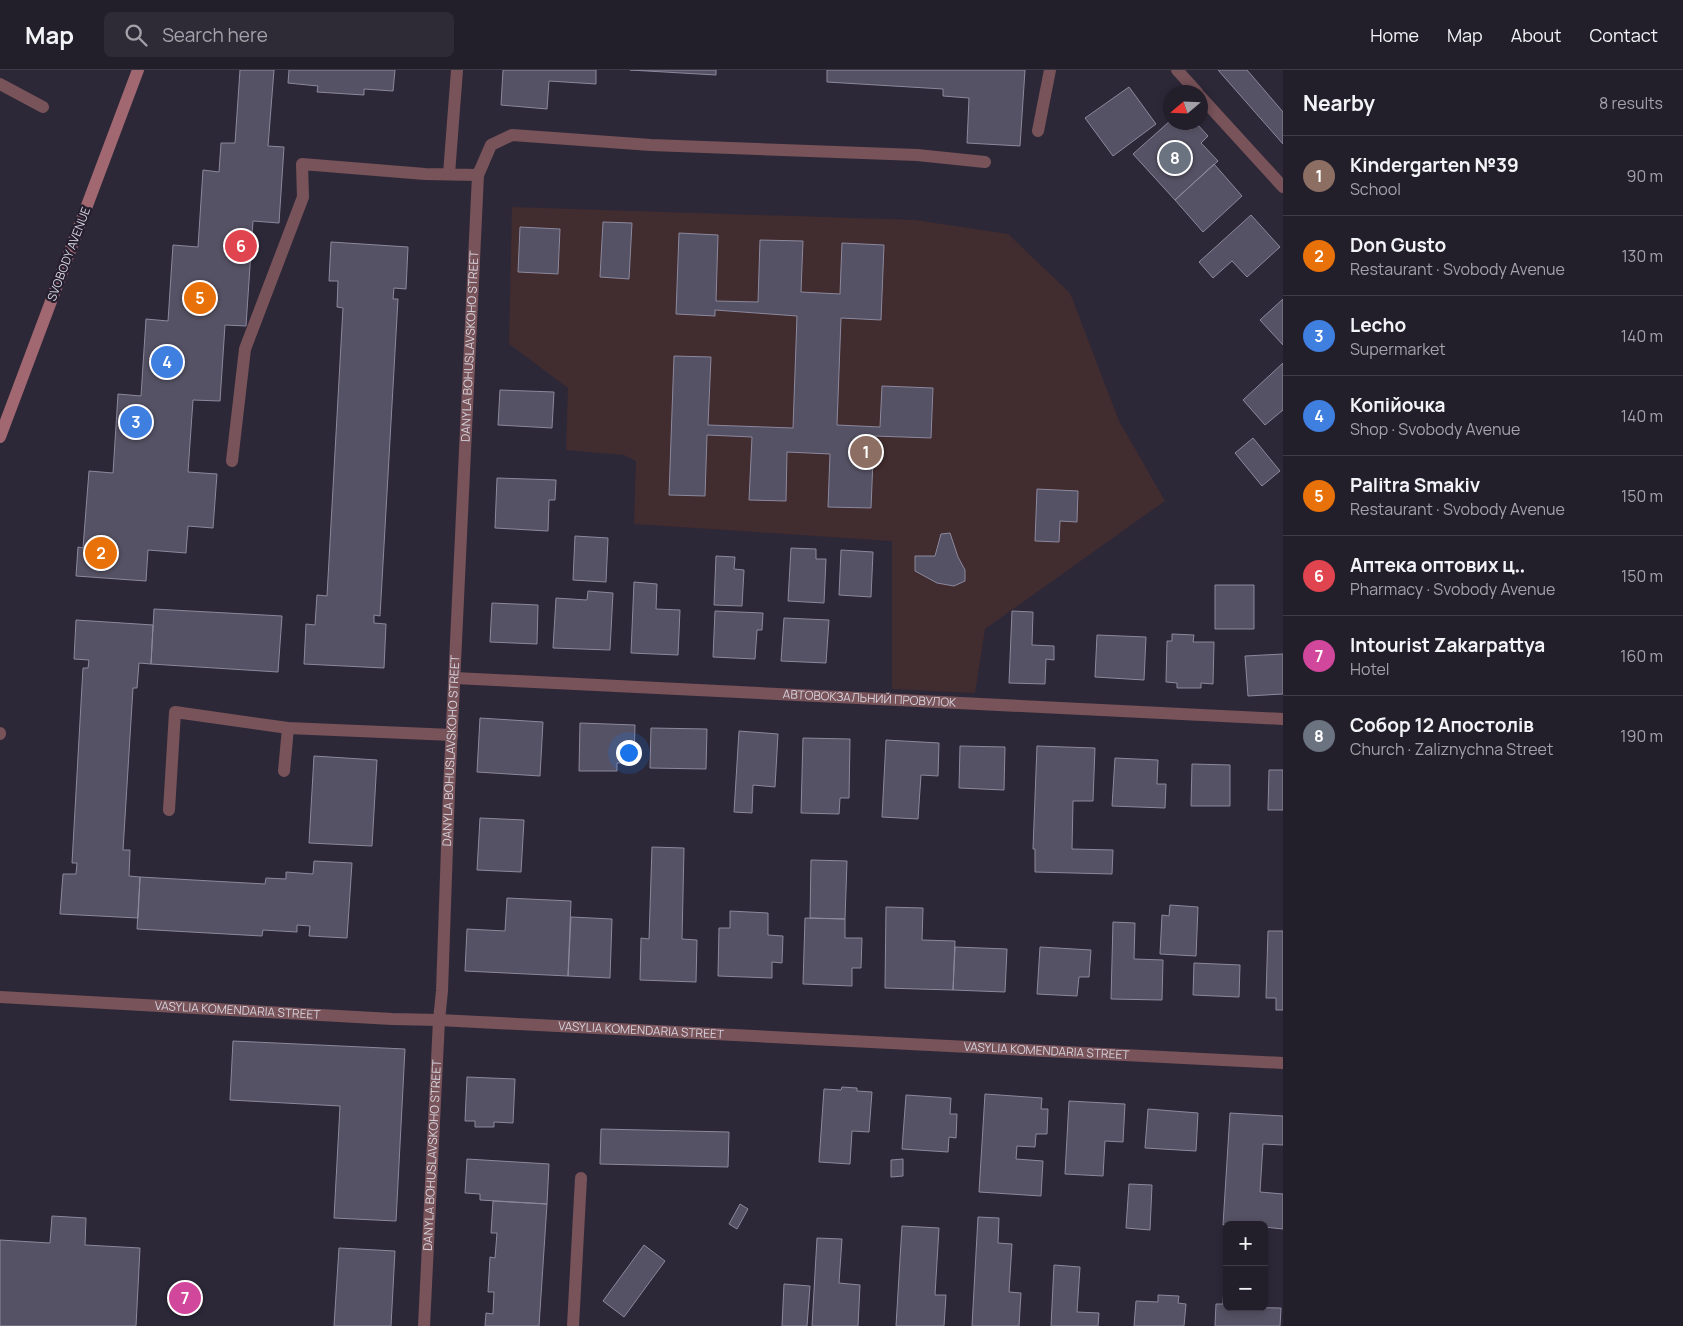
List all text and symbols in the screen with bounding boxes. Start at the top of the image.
search box [104,12,454,57]
text: Map [25,18,74,51]
icon: search [122,21,150,49]
text: Search here [162,22,268,48]
text: Home [1370,23,1419,47]
text: Map [1447,23,1483,47]
text: About [1511,23,1561,47]
text: Contact [1589,23,1658,47]
north arrow [1163,85,1208,130]
text: Nearby [1303,89,1375,117]
text: 8 results [1599,92,1663,114]
pin: 8 [1159,139,1191,177]
text: Kindergarten №39 [1350,152,1519,178]
text: 1 [1315,165,1323,187]
text: 90 m [1627,165,1663,187]
text: School [1350,178,1401,200]
street label: SVOBODY AVENUE [43,204,94,303]
pin: 6 [225,227,257,265]
text: Don Gusto [1350,232,1446,258]
text: 2 [1314,245,1324,267]
text: 130 m [1621,245,1663,267]
street label: DANYLA BOHUSLAVSKOHO STREET [456,249,482,442]
text: Restaurant · Svobody Avenue [1350,258,1565,280]
pin: 5 [184,279,216,317]
text: Lecho [1350,312,1406,338]
text: 3 [1314,325,1324,347]
text: 140 m [1621,325,1663,347]
text: Supermarket [1350,338,1446,360]
pin: 4 [151,343,183,381]
text: Копійочка [1350,392,1446,418]
pin: 3 [120,403,152,441]
text: 4 [1314,405,1324,427]
text: 140 m [1621,405,1663,427]
text: Shop · Svobody Avenue [1350,418,1520,440]
pin: 1 [850,433,882,471]
text: Palitra Smakiv [1350,472,1480,498]
text: 5 [1314,485,1324,507]
text: 150 m [1621,485,1663,507]
text: Restaurant · Svobody Avenue [1350,498,1565,520]
pin: 2 [85,534,117,572]
text: Аптека оптових ц‥ [1350,552,1525,578]
text: 6 [1314,565,1324,587]
text: 150 m [1621,565,1663,587]
text: Pharmacy · Svobody Avenue [1350,578,1555,600]
text: Intourist Zakarpattya [1350,632,1545,658]
text: 7 [1315,645,1323,667]
text: 160 m [1620,645,1663,667]
street label: DANYLA BOHUSLAVSKOHO STREET [438,654,463,847]
text: Hotel [1350,658,1390,680]
street label: АВТОВОКЗАЛЬНИЙ ПРОВУЛОК [782,685,957,711]
text: Собор 12 Апостолів [1350,712,1534,738]
text: 8 [1314,725,1324,747]
text: 190 m [1620,725,1663,747]
text: Church · Zaliznychna Street [1350,738,1553,760]
your location [616,740,642,766]
street label: VASYLIA KOMENDARIA STREET [154,997,322,1023]
street label: VASYLIA KOMENDARIA STREET [558,1017,725,1043]
street label: VASYLIA KOMENDARIA STREET [963,1038,1131,1063]
street label: DANYLA BOHUSLAVSKOHO STREET [419,1058,445,1251]
map controls [1223,1221,1268,1311]
button: + [1223,1221,1268,1266]
button: − [1223,1266,1268,1311]
pin: 7 [169,1279,201,1317]

